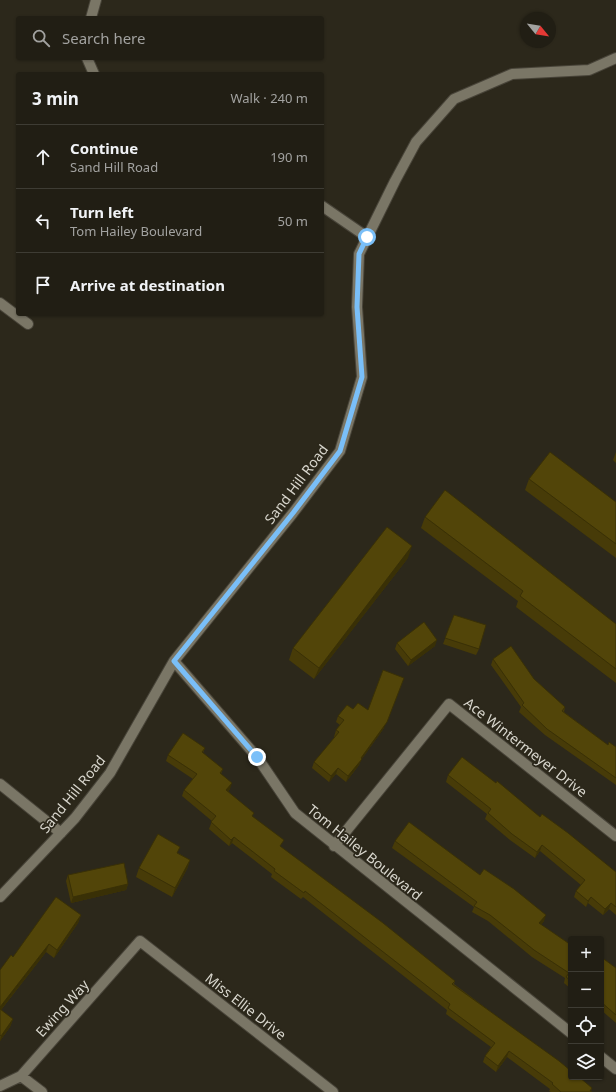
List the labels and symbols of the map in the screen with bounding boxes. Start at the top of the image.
north arrow [520,12,556,48]
route start [358,228,376,246]
street label: Sand Hill Road [260,440,332,528]
street label: Ace Wintermeyer Drive [461,693,591,801]
route end [248,748,266,766]
street label: Sand Hill Road [35,751,109,837]
street label: Tom Hailey Boulevard [304,800,426,904]
street label: Miss Ellie Drive [201,968,291,1044]
street label: Ewing Way [31,975,93,1041]

